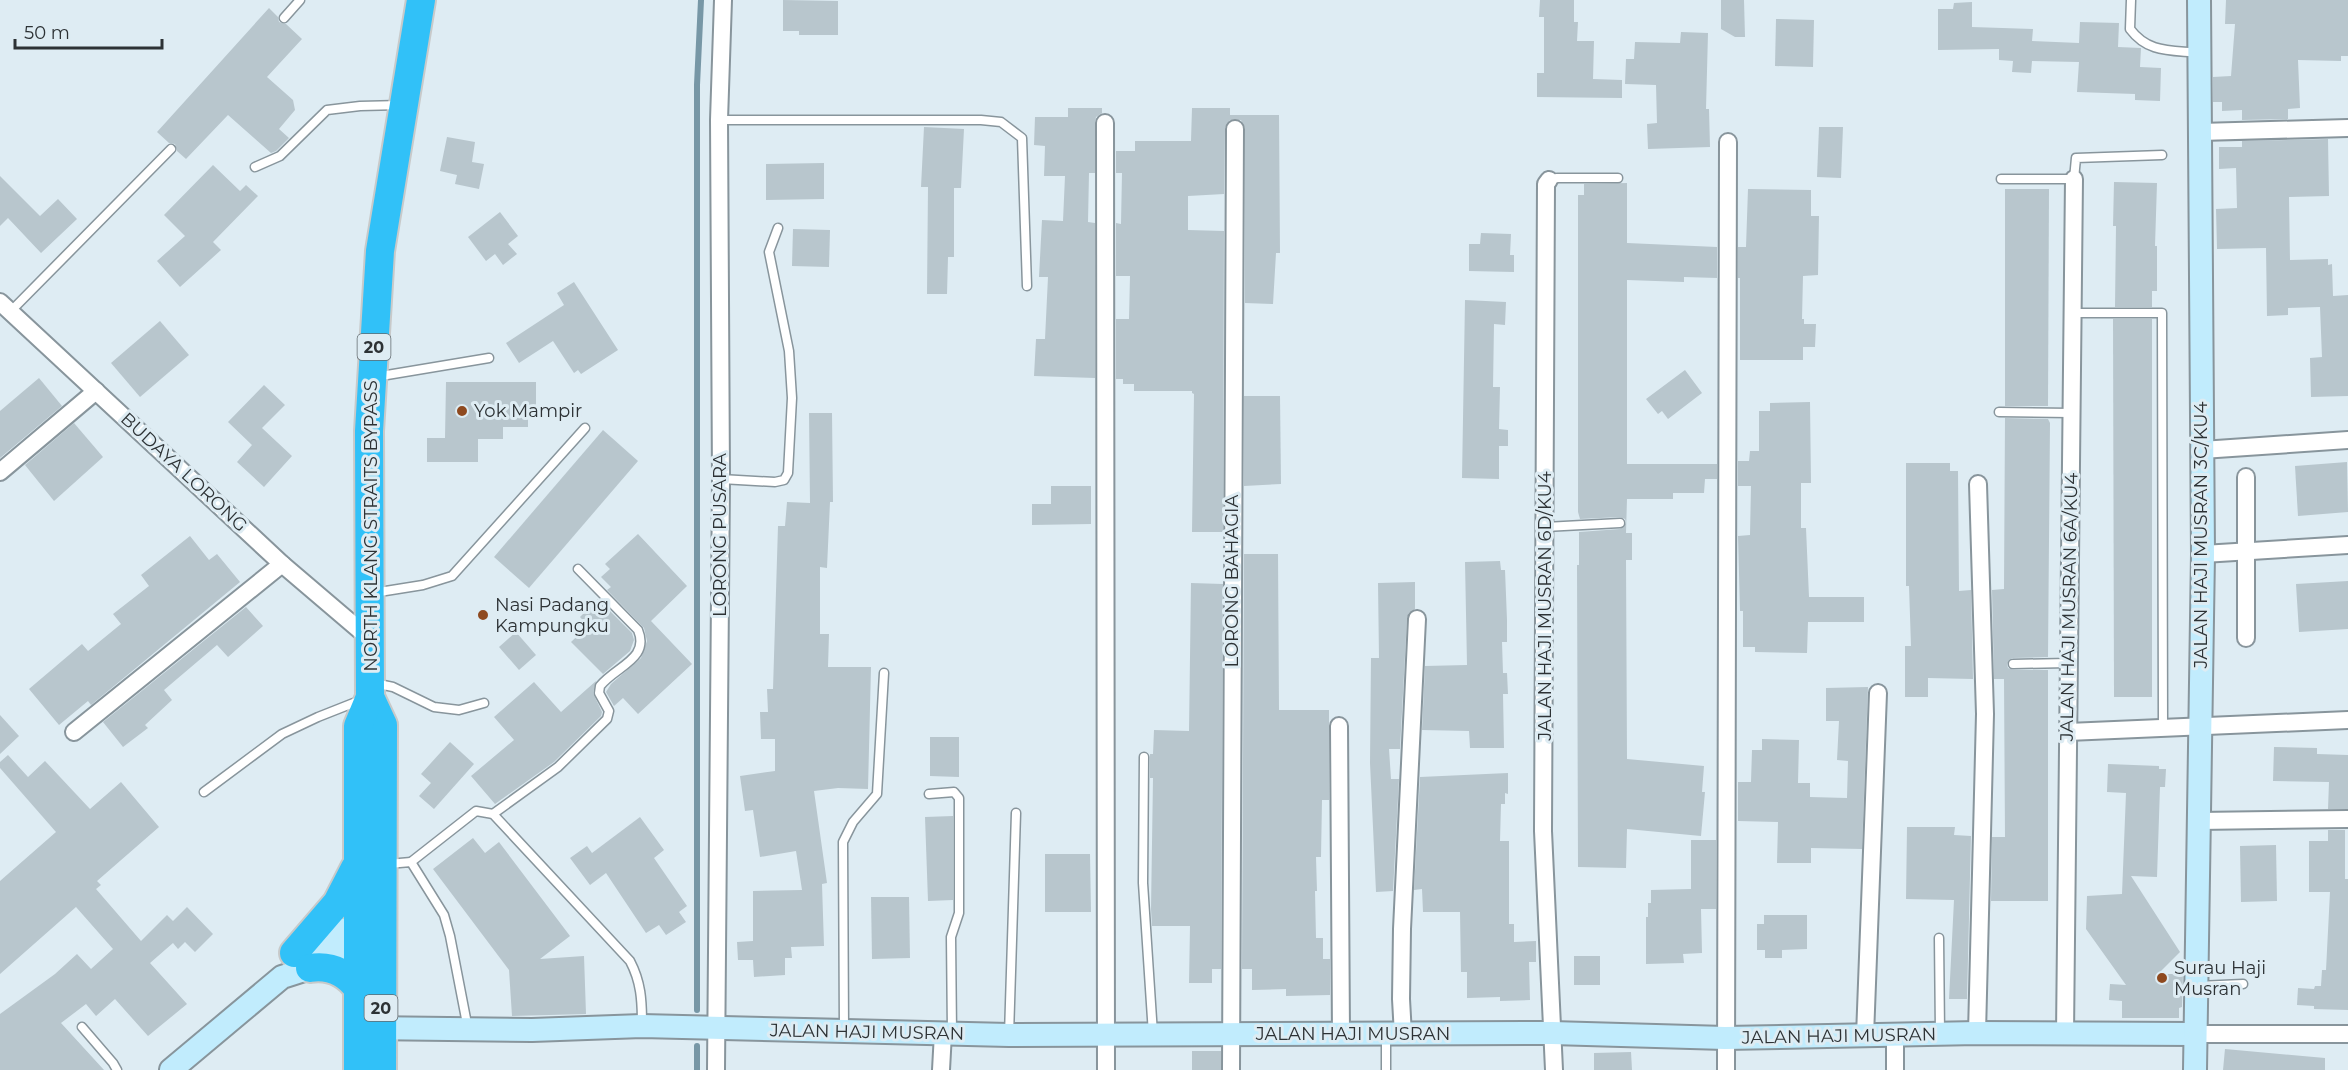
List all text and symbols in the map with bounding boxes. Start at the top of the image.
scale bar [15,12,162,50]
text: 50 m [24,22,70,44]
road number: 20 [358,334,391,360]
street label: NORTH KLANG STRAITS BYPASS [360,380,382,672]
place label: Yok Mampir [474,400,582,422]
street label: JALAN HAJI MUSRAN 3C/KU4 [2190,401,2212,670]
marker: Yok Mampir [455,404,469,418]
street label: BUDAYA LORONG [116,408,252,536]
street label: LORONG PUSARA [709,453,731,617]
street label: JALAN HAJI MUSRAN 6D/KU4 [1534,471,1556,742]
street label: JALAN HAJI MUSRAN 6A/KU4 [2056,472,2082,742]
street label: LORONG BAHAGIA [1221,494,1243,667]
place label: Nasi Padang Kampungku [495,594,609,637]
marker: Nasi Padang Kampungku [476,608,490,622]
place label: Surau Haji Musran [2174,957,2266,1000]
marker: Surau Haji Musran [2155,971,2169,985]
road number: 20 [364,995,398,1021]
street label: JALAN HAJI MUSRAN [769,1019,964,1045]
street label: JALAN HAJI MUSRAN [1255,1023,1450,1045]
street label: JALAN HAJI MUSRAN [1741,1023,1936,1049]

